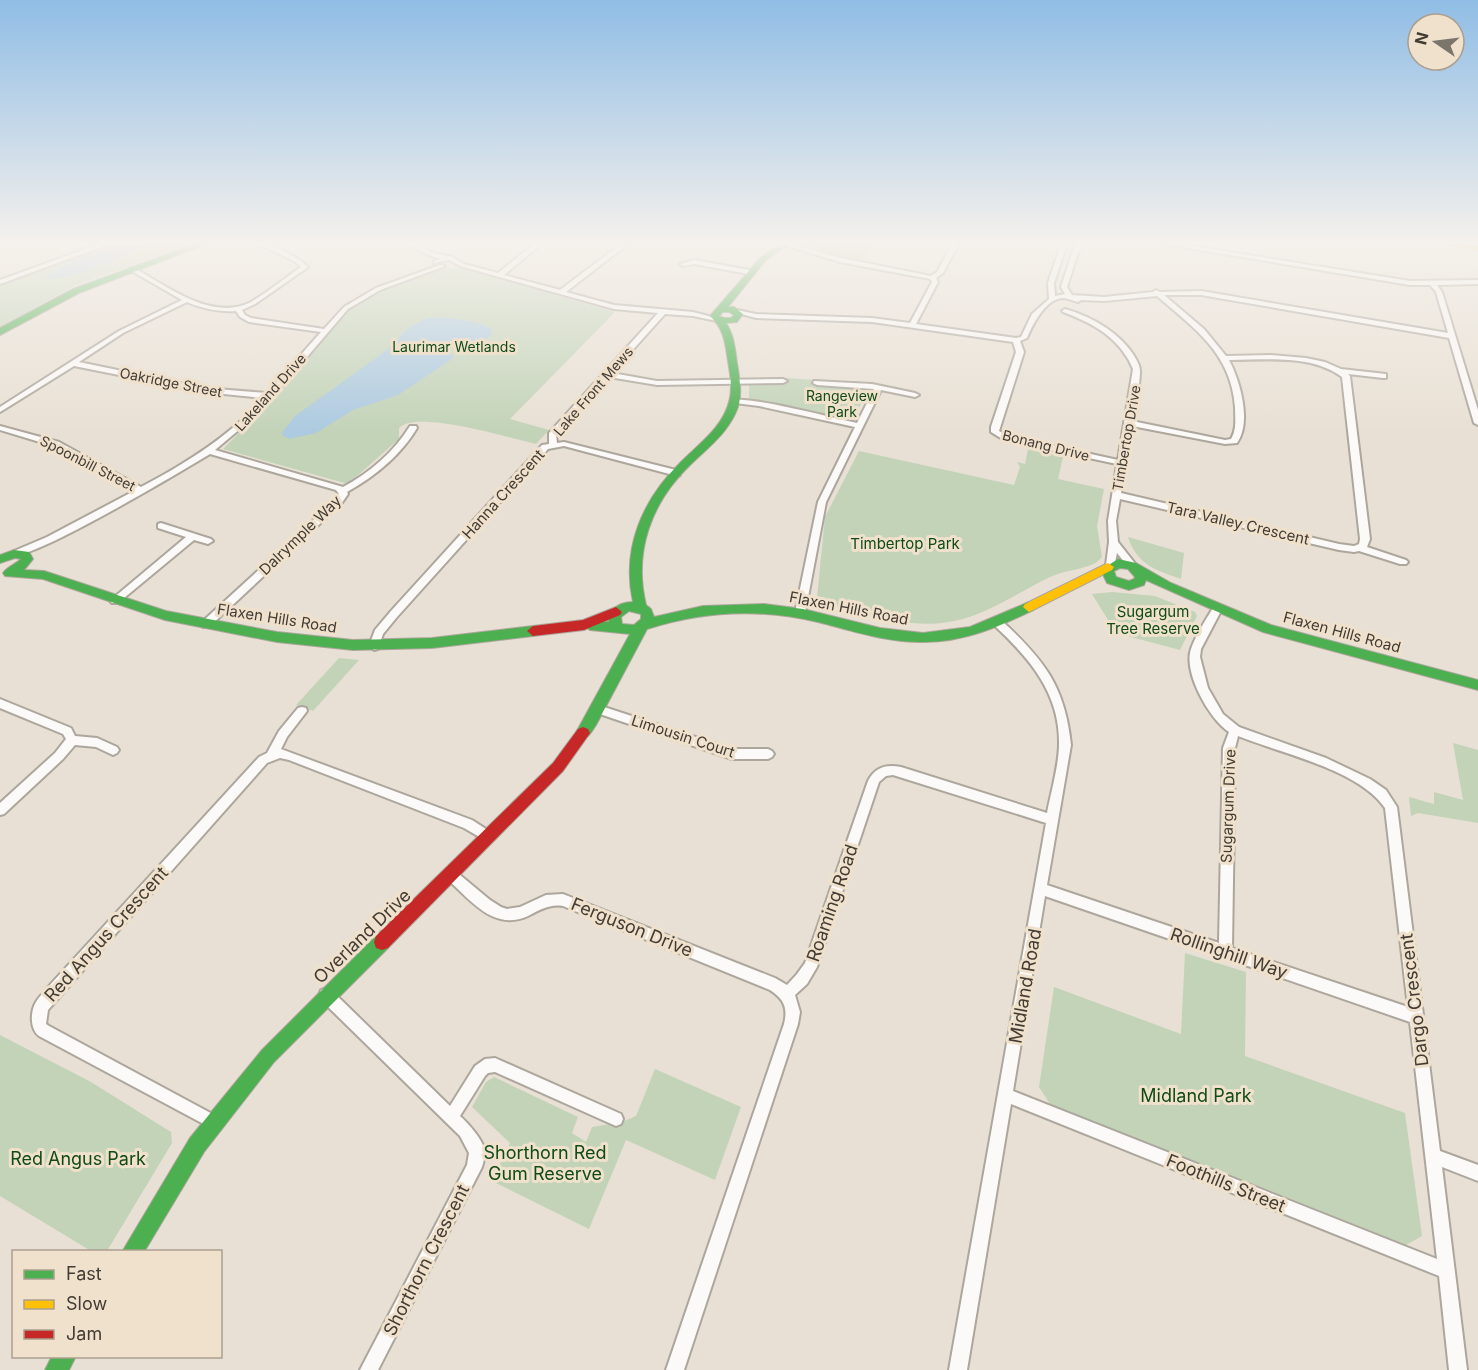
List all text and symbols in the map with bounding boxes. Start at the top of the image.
north arrow [1406,12,1466,72]
text: N [1410,30,1433,47]
park label: Laurimar Wetlands [392,338,516,355]
street label: Lake Front Mews [550,343,636,439]
street label: Lakeland Drive [231,350,309,434]
street label: Oakridge Street [118,364,224,400]
street label: Timbertop Drive [1108,384,1144,492]
park label: Rangeview Park [806,387,878,420]
street label: Bonang Drive [1001,426,1091,464]
street label: Spoonbill Street [37,432,139,495]
street label: Hanna Crescent [458,445,548,543]
street label: Dalrymple Way [255,491,345,579]
street label: Tara Valley Crescent [1165,497,1311,549]
park label: Timbertop Park [850,534,961,553]
street label: Flaxen Hills Road [788,587,910,629]
street label: Flaxen Hills Road [216,599,338,637]
park label: Sugargum Tree Reserve [1106,602,1200,638]
street label: Flaxen Hills Road [1281,607,1403,657]
street label: Limousin Court [629,710,737,762]
street label: Sugargum Drive [1217,749,1239,863]
street label: Roaming Road [802,842,862,964]
street label: Red Angus Crescent [40,862,172,1006]
street label: Overland Drive [309,884,415,988]
street label: Ferguson Drive [568,893,696,961]
street label: Rollinghill Way [1168,923,1290,983]
street label: Midland Road [1005,927,1045,1045]
street label: Dargo Crescent [1395,932,1433,1067]
park label: Midland Park [1140,1085,1252,1106]
park label: Shorthorn Red Gum Reserve [484,1142,606,1184]
park label: Red Angus Park [10,1148,146,1169]
street label: Foothills Street [1163,1150,1289,1216]
street label: Shorthorn Crescent [379,1181,473,1339]
legend [12,1250,222,1358]
text: Fast [66,1263,102,1284]
text: Slow [66,1293,107,1314]
text: Jam [66,1323,102,1344]

